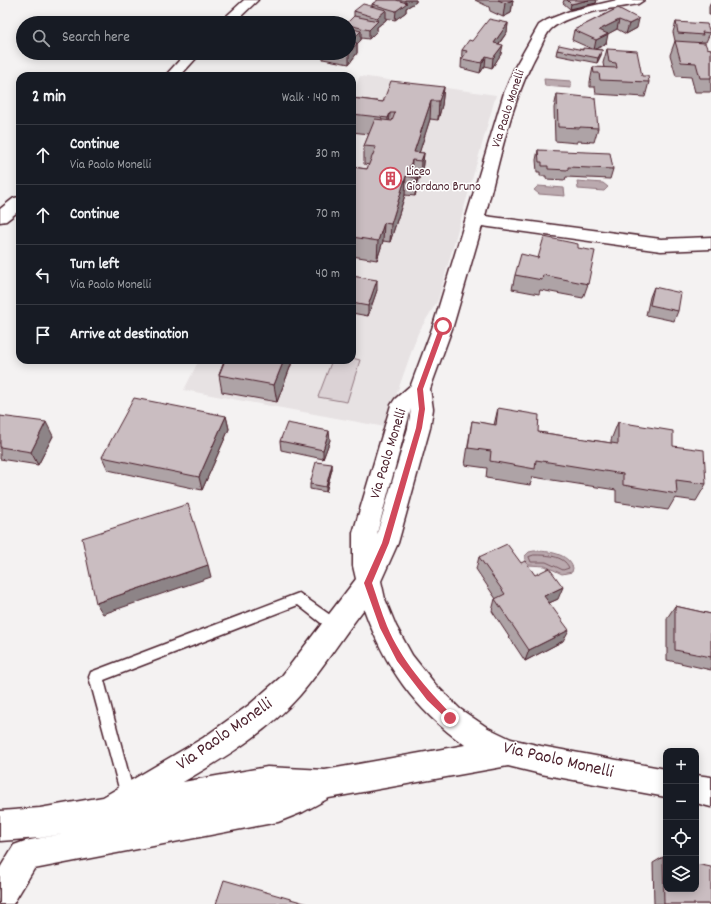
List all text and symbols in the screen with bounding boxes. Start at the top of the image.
search box [16,16,356,60]
icon: search [30,27,52,49]
text: Search here [62,27,130,49]
street label: Via Paolo Monelli [487,67,531,150]
text: 2 min [32,86,66,110]
text: Walk · 140 m [282,89,340,108]
text: Continue [70,134,119,156]
icon: ahead [32,144,54,166]
text: 30 m [315,145,340,164]
text: Via Paolo Monelli [70,156,151,175]
place label: Liceo Giordano Bruno [406,163,481,197]
building icon: Liceo Giordano Bruno [378,166,404,192]
icon: ahead [32,204,54,226]
text: Continue [70,204,119,226]
text: 70 m [316,205,340,224]
text: Turn left [70,254,119,276]
icon: left [32,264,54,286]
text: 40 m [316,265,340,284]
text: Via Paolo Monelli [70,276,151,295]
route start [434,317,452,335]
icon: arrive [32,324,54,346]
text: Arrive at destination [70,324,188,346]
street label: Via Paolo Monelli [365,406,413,502]
street label: Via Paolo Monelli [172,693,278,777]
route end [441,709,459,727]
street label: Via Paolo Monelli [501,736,615,786]
map controls [663,748,699,892]
button: + [663,748,699,784]
button: − [663,784,699,820]
button: locate [663,820,699,856]
button: layers [663,856,699,892]

